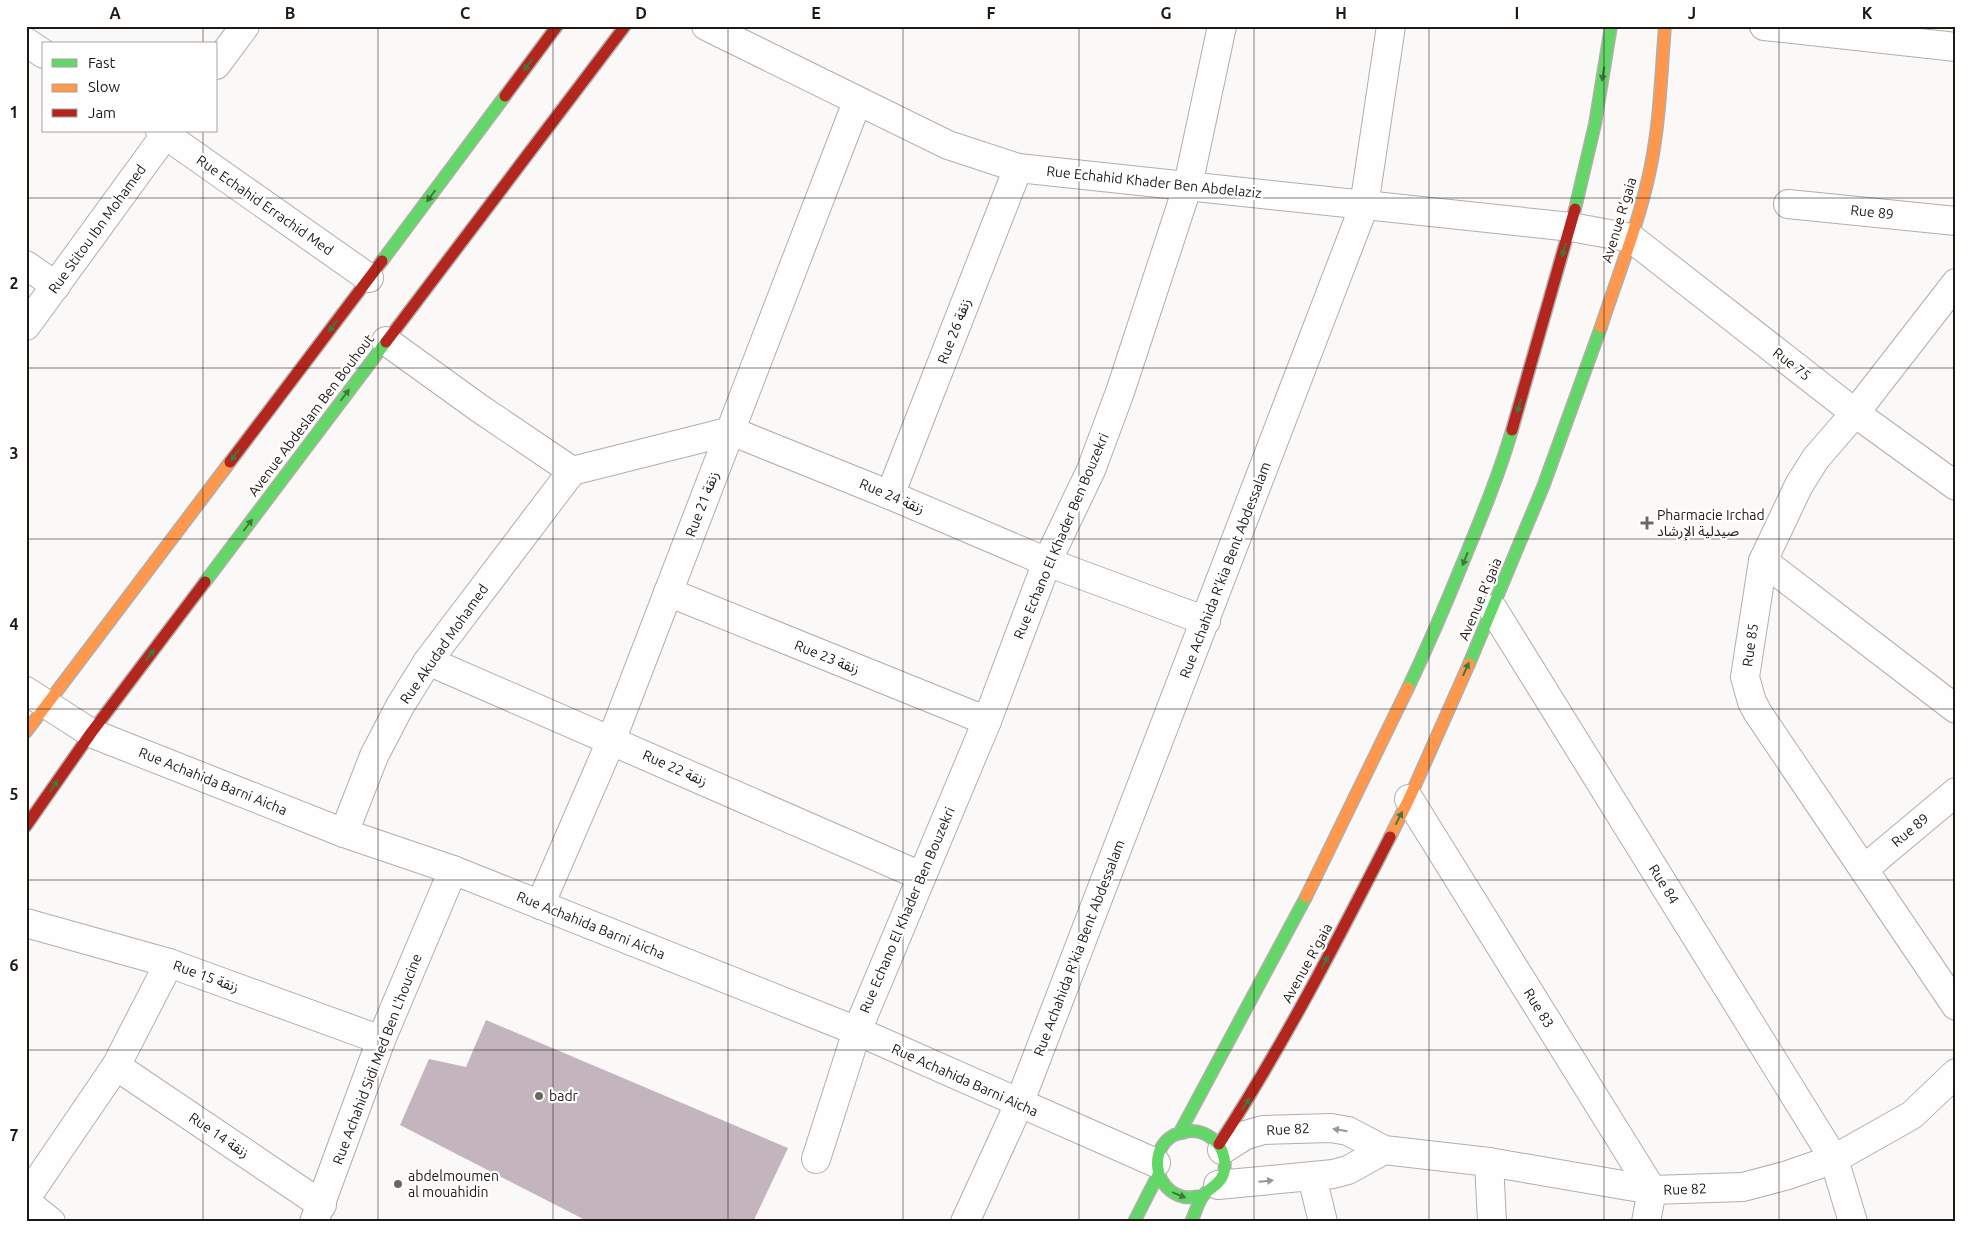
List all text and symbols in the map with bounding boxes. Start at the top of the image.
text: A [109,4,121,22]
text: B [285,4,295,22]
text: C [460,4,470,22]
text: D [635,4,647,22]
text: E [811,4,821,22]
text: F [987,4,996,22]
text: G [1160,4,1172,22]
text: H [1335,4,1347,22]
text: I [1515,4,1519,22]
text: J [1688,4,1696,22]
text: K [1862,4,1873,22]
legend [42,42,218,132]
text: Fast [88,54,116,71]
one-way arrow [523,58,533,72]
one-way arrow [1599,67,1607,83]
text: Slow [88,78,121,95]
text: 1 [9,103,19,121]
text: Jam [88,104,116,121]
street label: Rue Echahid Errachid Med [194,152,336,258]
street label: Rue Stitou Ibn Mohamed [45,161,149,297]
street label: Rue Echahid Khader Ben Abdelaziz [1046,163,1262,201]
street label: Avenue R'gaia [1598,175,1640,265]
one-way arrow [425,189,436,202]
street label: Rue 89 [1850,202,1894,222]
one-way arrow [1560,243,1568,258]
text: 2 [9,274,19,292]
street label: Rue 26 زنقة [934,296,975,366]
one-way arrow [328,319,338,333]
street label: Avenue Abdeslam Ben Bouhout [245,331,377,499]
street label: Rue 75 [1770,344,1814,384]
one-way arrow [340,389,351,402]
one-way arrow [1514,399,1522,414]
street label: Rue Echano El Khader Ben Bouzekri [1010,431,1112,641]
text: 3 [9,444,19,462]
one-way arrow [230,448,240,462]
street label: Rue Achahida R'kia Bent Abdessalam [1176,460,1274,680]
street label: Rue 21 زنقة [682,469,723,539]
street label: Rue 24 زنقة [857,475,927,518]
place label: Pharmacie Irchad صيدلية الإرشاد [1657,507,1765,541]
marker: Pharmacie Irchad صيدلية الإرشاد [1641,517,1653,529]
one-way arrow [243,518,253,532]
one-way arrow [1461,552,1469,567]
street label: Avenue R'gaia [1455,555,1505,643]
street label: Rue Akudad Mohamed [397,581,491,707]
text: 4 [9,615,19,633]
street label: Rue 85 [1739,622,1761,668]
street label: Rue 23 زنقة [792,637,862,678]
one-way arrow [145,648,155,662]
one-way arrow [1463,662,1471,676]
street label: Rue Achahida Barni Aicha [136,744,290,818]
street label: Rue 22 زنقة [640,747,710,790]
one-way arrow [49,779,59,793]
text: 5 [9,785,19,803]
street label: Rue Echano El Khader Ben Bouzekri [856,805,958,1015]
one-way arrow [1395,810,1403,825]
street label: Rue 89 [1888,810,1932,850]
street label: Rue Achahida R'kia Bent Abdessalam [1030,838,1128,1058]
street label: Rue 84 [1646,861,1682,907]
street label: Rue Achahida Barni Aicha [514,888,668,962]
street label: Avenue R'gaia [1279,920,1335,1006]
street label: Rue Achahid Sidi Med Ben L'houcine [329,951,425,1167]
one-way arrow [1321,955,1329,969]
text: 6 [9,956,19,974]
street label: Rue 15 زنقة [171,957,241,996]
street label: Rue 83 [1521,985,1557,1031]
street label: Rue Achahida Barni Aicha [889,1040,1041,1120]
place label: badr [549,1088,579,1104]
marker: badr [533,1090,545,1102]
one-way arrow [1241,1097,1250,1110]
street label: Rue 14 زنقة [185,1109,252,1162]
street label: Rue 82 [1266,1120,1310,1138]
one-way arrow [1332,1125,1348,1133]
text: 7 [9,1126,19,1144]
place label: abdelmoumen al mouahidin [408,1168,499,1200]
one-way arrow [1259,1176,1275,1184]
marker: abdelmoumen al mouahidin [392,1178,404,1190]
street label: Rue 82 [1663,1180,1707,1198]
one-way arrow [1172,1191,1187,1199]

